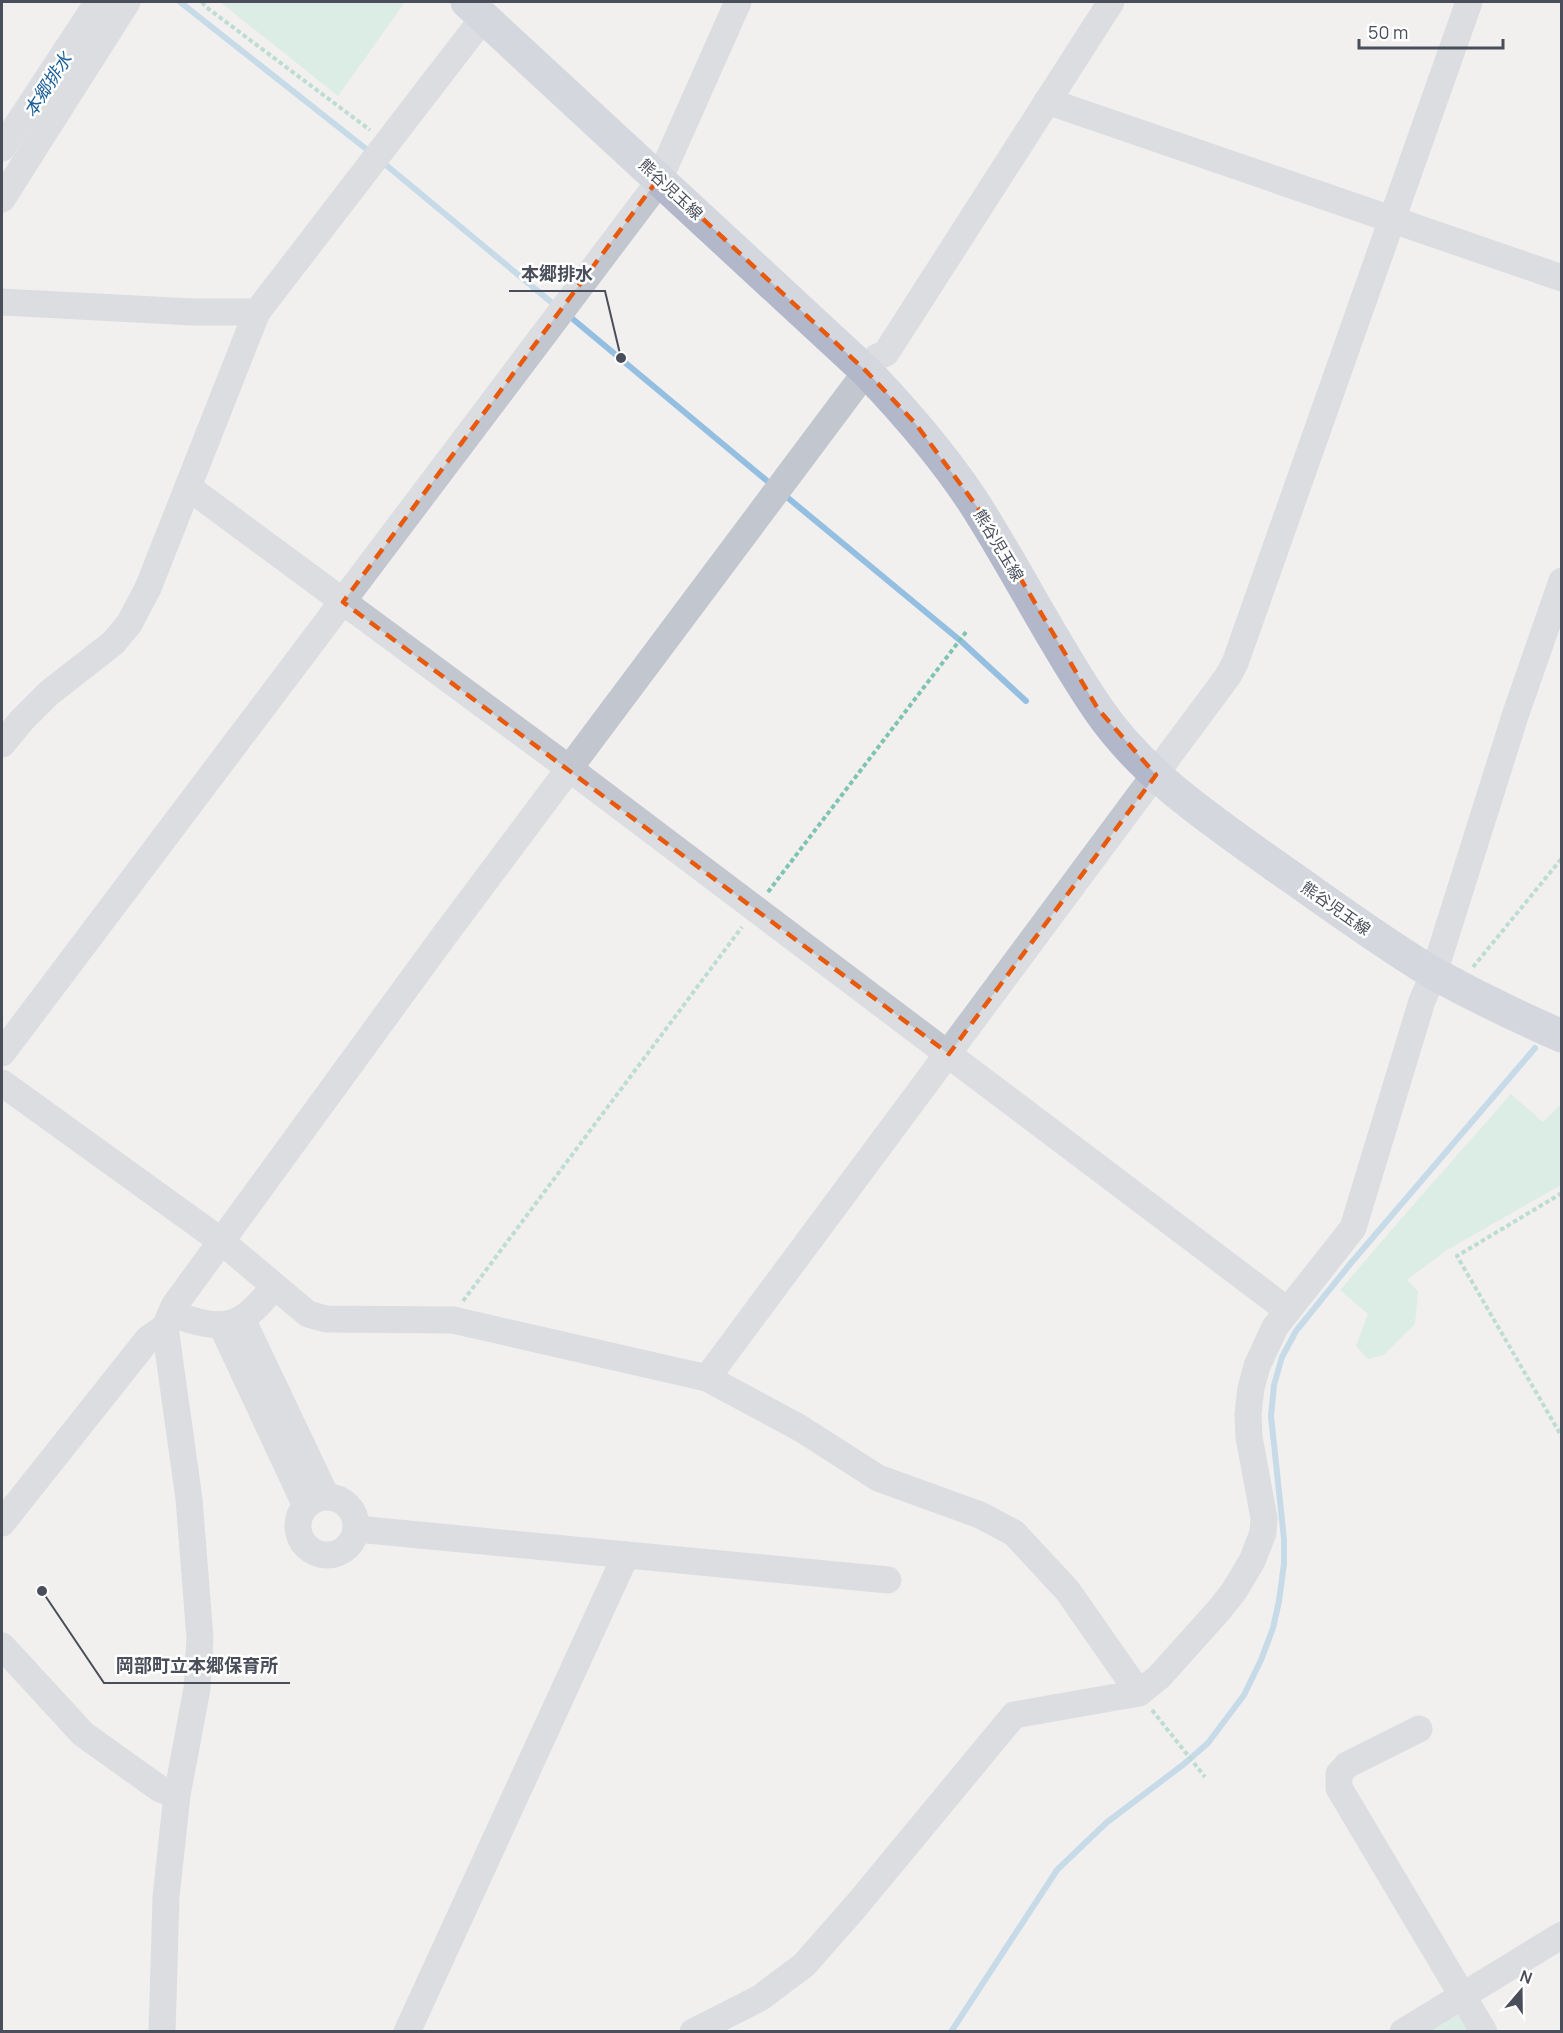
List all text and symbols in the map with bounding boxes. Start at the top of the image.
scale bar [1359,12,1503,50]
text: 50 m [1368,20,1408,44]
water label: 本郷排水 [17,46,78,121]
street label: 熊谷児玉線 [634,154,708,224]
callout: 本郷排水 [509,255,605,291]
text: 本郷排水 [521,261,593,285]
street label: 熊谷児玉線 [969,505,1029,585]
street label: 熊谷児玉線 [1297,876,1375,940]
callout: 岡部町立本郷保育所 [104,1647,290,1683]
text: 岡部町立本郷保育所 [116,1653,278,1677]
north arrow [1491,1961,1551,2021]
text: N [1517,1965,1535,1989]

